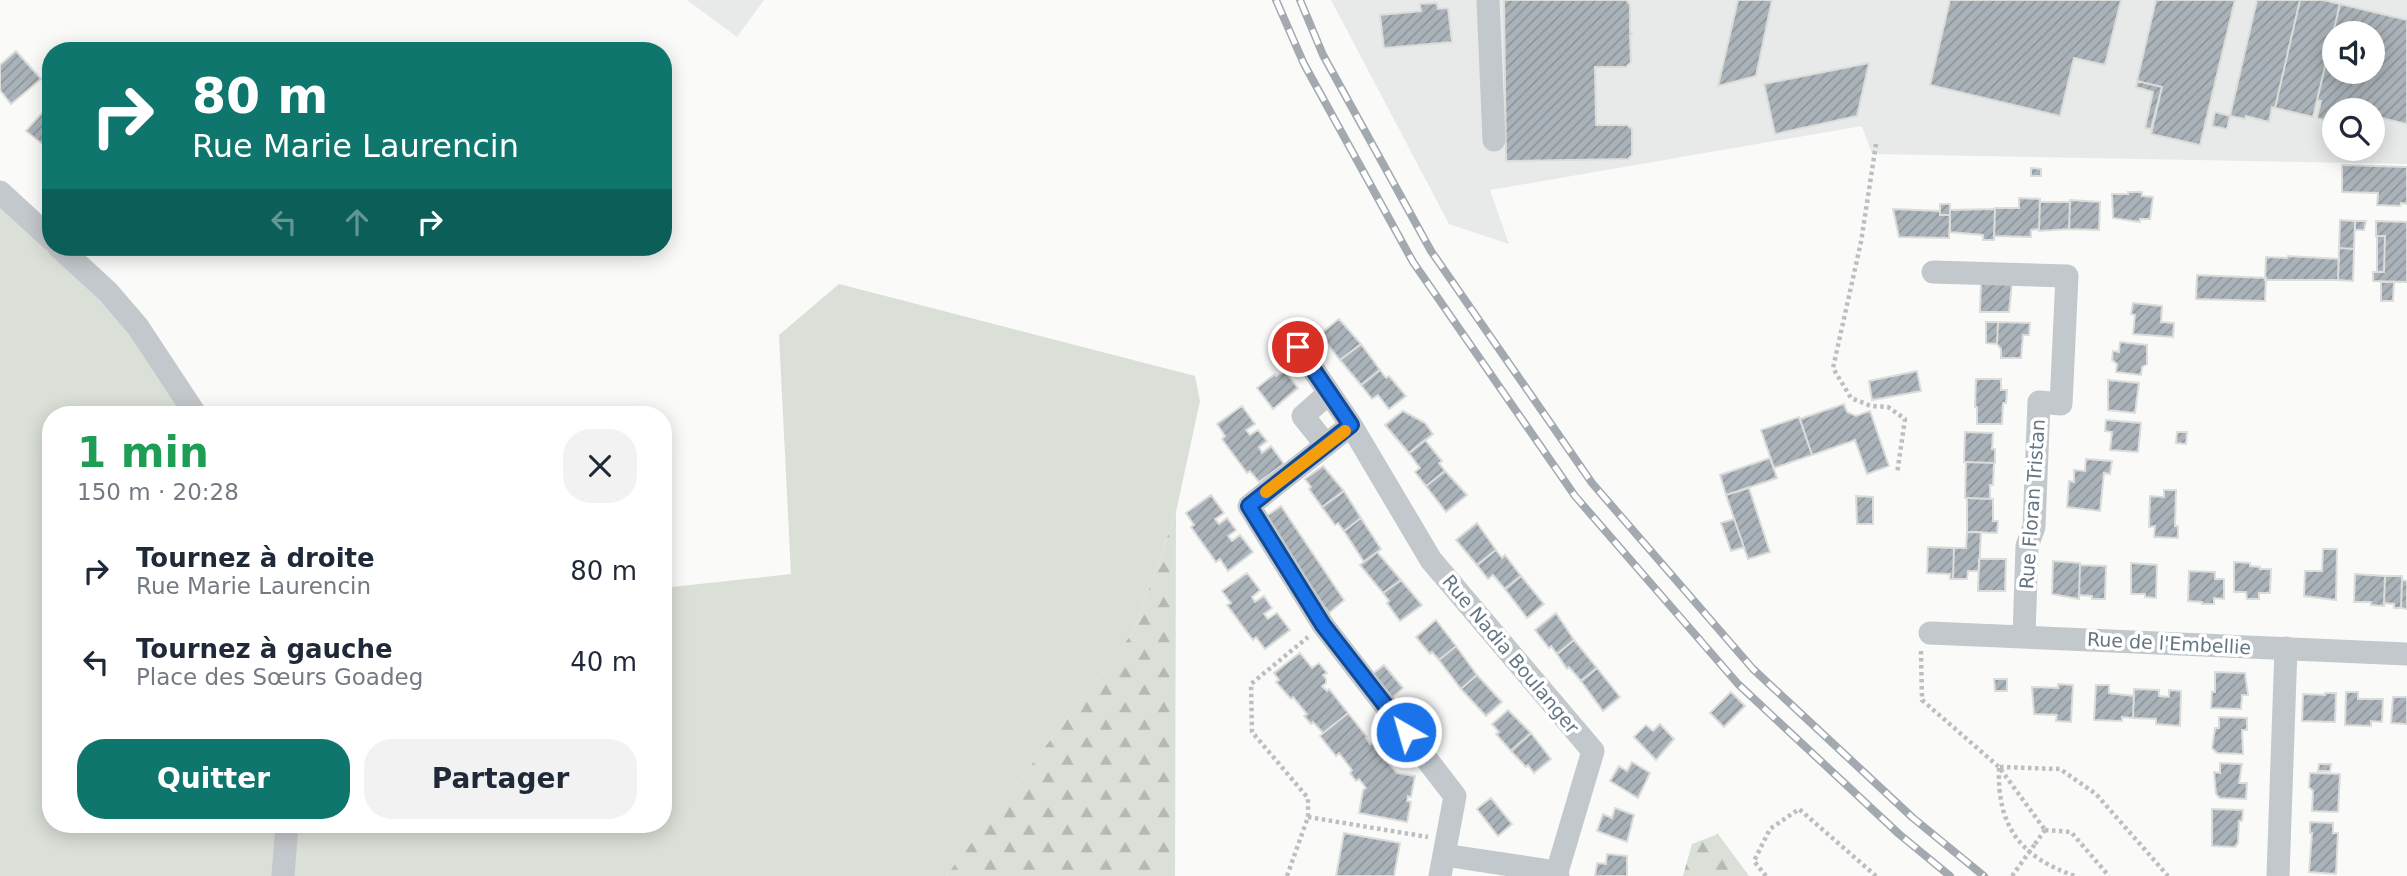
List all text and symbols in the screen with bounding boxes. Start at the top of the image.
map controls [2322,21,2385,161]
button: sound [2322,21,2385,84]
text: 80 m [192,68,328,125]
icon: right [77,70,168,161]
button: search [2322,98,2385,161]
text: Rue Marie Laurencin [192,127,519,165]
icon: left [265,203,303,241]
icon: ahead [338,203,376,241]
icon: right [411,203,449,241]
pin [1268,317,1328,377]
icon: arrive [1279,328,1317,366]
street label: Rue Floran Tristan [2015,418,2049,590]
text: 1 min [77,428,209,477]
button: close [563,429,637,503]
text: 150 m · 20:28 [77,479,239,505]
text: Tournez à droite [136,543,375,573]
icon: right [77,552,115,590]
text: 80 m [570,556,637,586]
street label: Rue Nadia Boulanger [1438,570,1584,738]
text: Rue Marie Laurencin [136,573,371,599]
street label: Rue de l'Embellie [2086,628,2252,658]
text: Tournez à gauche [136,634,393,664]
icon: left [77,643,115,681]
text: 40 m [570,647,637,677]
text: Place des Sœurs Goadeg [136,664,423,690]
position arrow [1369,695,1443,769]
button: Quitter [77,739,350,819]
button: Partager [364,739,637,819]

